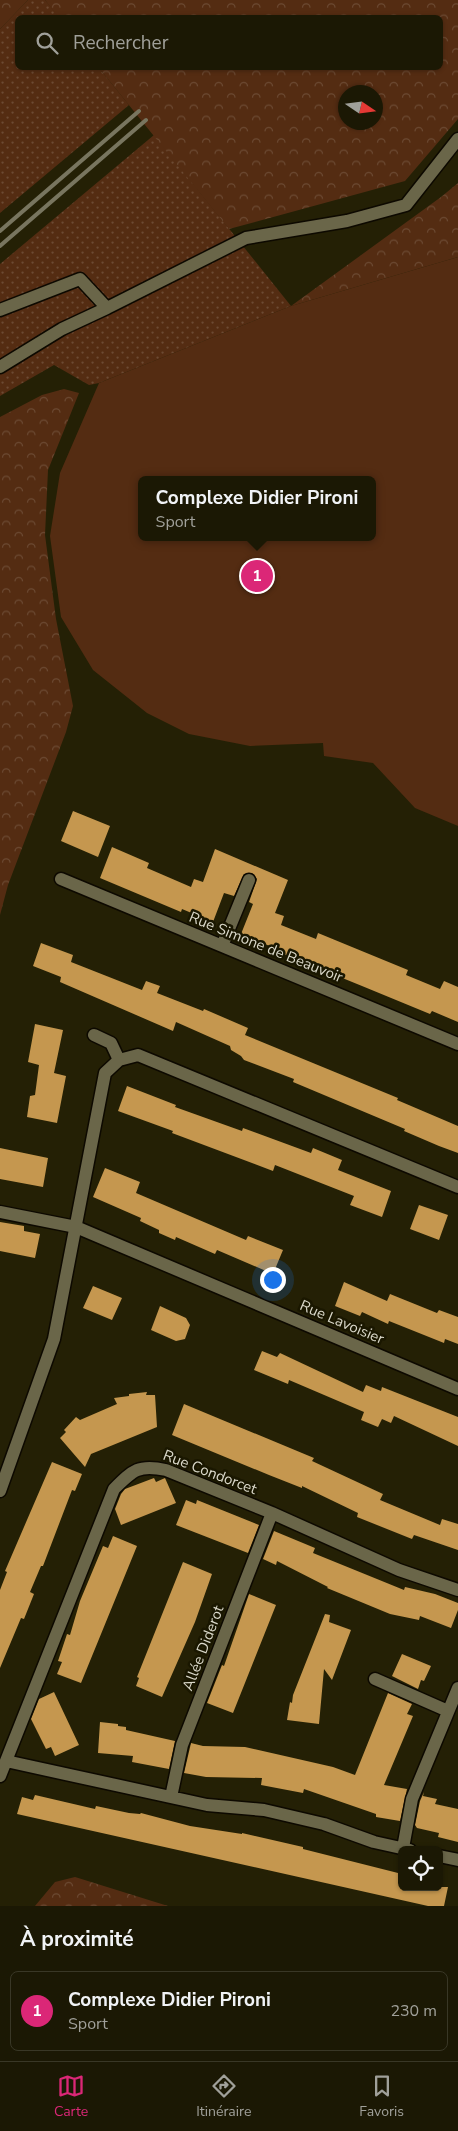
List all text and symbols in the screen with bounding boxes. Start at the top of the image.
search box [15,15,443,70]
icon: search [33,29,61,57]
text: Rechercher [73,30,168,56]
north arrow [338,85,383,130]
popup [138,476,376,541]
text: Complexe Didier Pironi [156,485,358,511]
text: Sport [156,511,195,533]
pin: 1 [241,557,273,595]
street label: Rue Simone de Beauvoir [186,907,347,987]
your location [260,1267,286,1293]
street label: Rue Lavoisier [297,1295,388,1349]
street label: Rue Condorcet [160,1445,261,1499]
street label: Allée Diderot [178,1602,229,1693]
map controls [398,1846,443,1891]
button: locate [398,1846,443,1891]
text: À proximité [20,1925,134,1953]
text: Complexe Didier Pironi [68,1987,271,2013]
text: 1 [32,2000,42,2022]
text: 230 m [390,2000,437,2022]
text: Sport [68,2013,108,2035]
tab: Carte [54,2072,88,2121]
tab: Itinéraire [196,2072,251,2121]
tab: Favoris [359,2072,404,2121]

